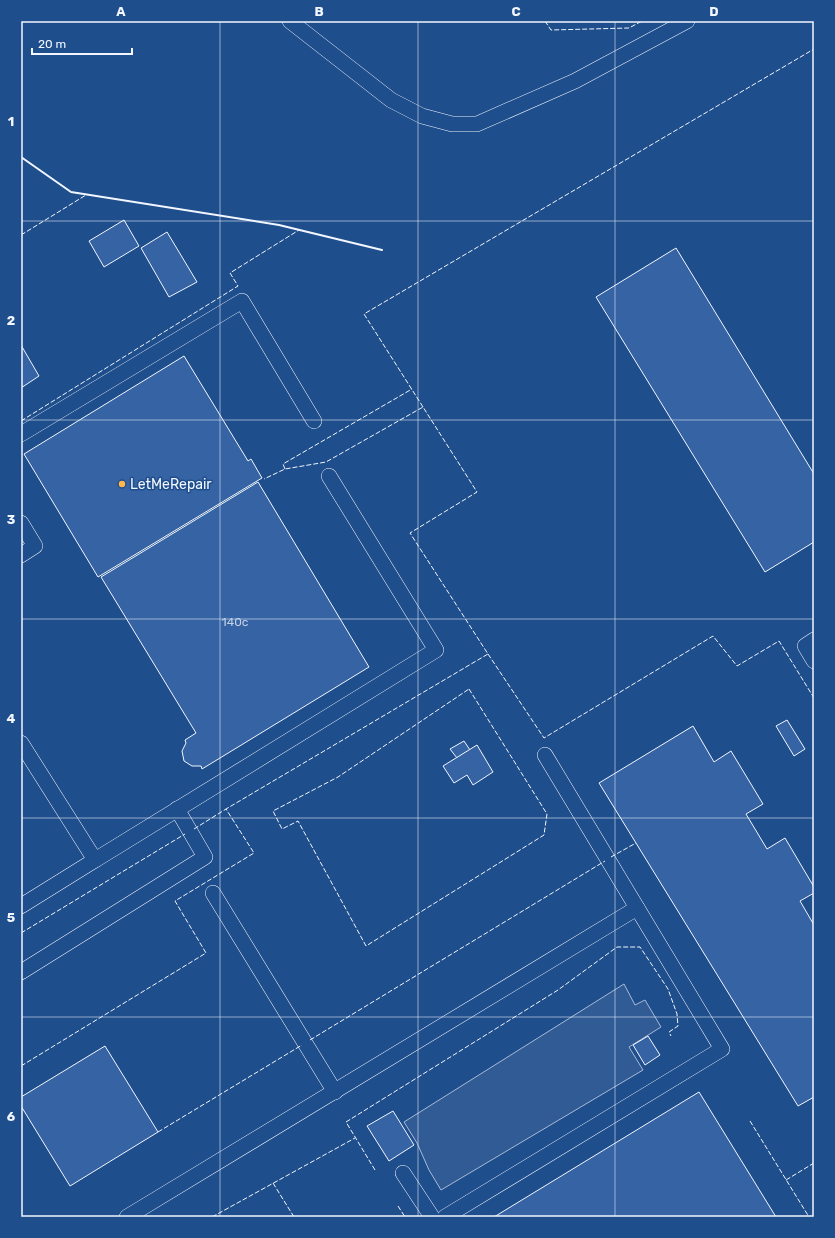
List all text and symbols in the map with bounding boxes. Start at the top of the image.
text: A [116,4,126,19]
text: B [314,4,324,19]
text: C [511,4,521,19]
text: D [709,4,719,19]
scale bar [32,30,132,56]
text: 20 m [38,37,66,51]
text: 1 [8,114,14,129]
text: 2 [7,313,15,328]
place label: LetMeRepair [130,476,212,493]
marker: LetMeRepair [117,479,127,489]
text: 3 [7,512,16,527]
house number: 140c [222,615,249,629]
text: 4 [7,711,16,726]
text: 5 [7,910,15,925]
text: 6 [7,1109,16,1124]

